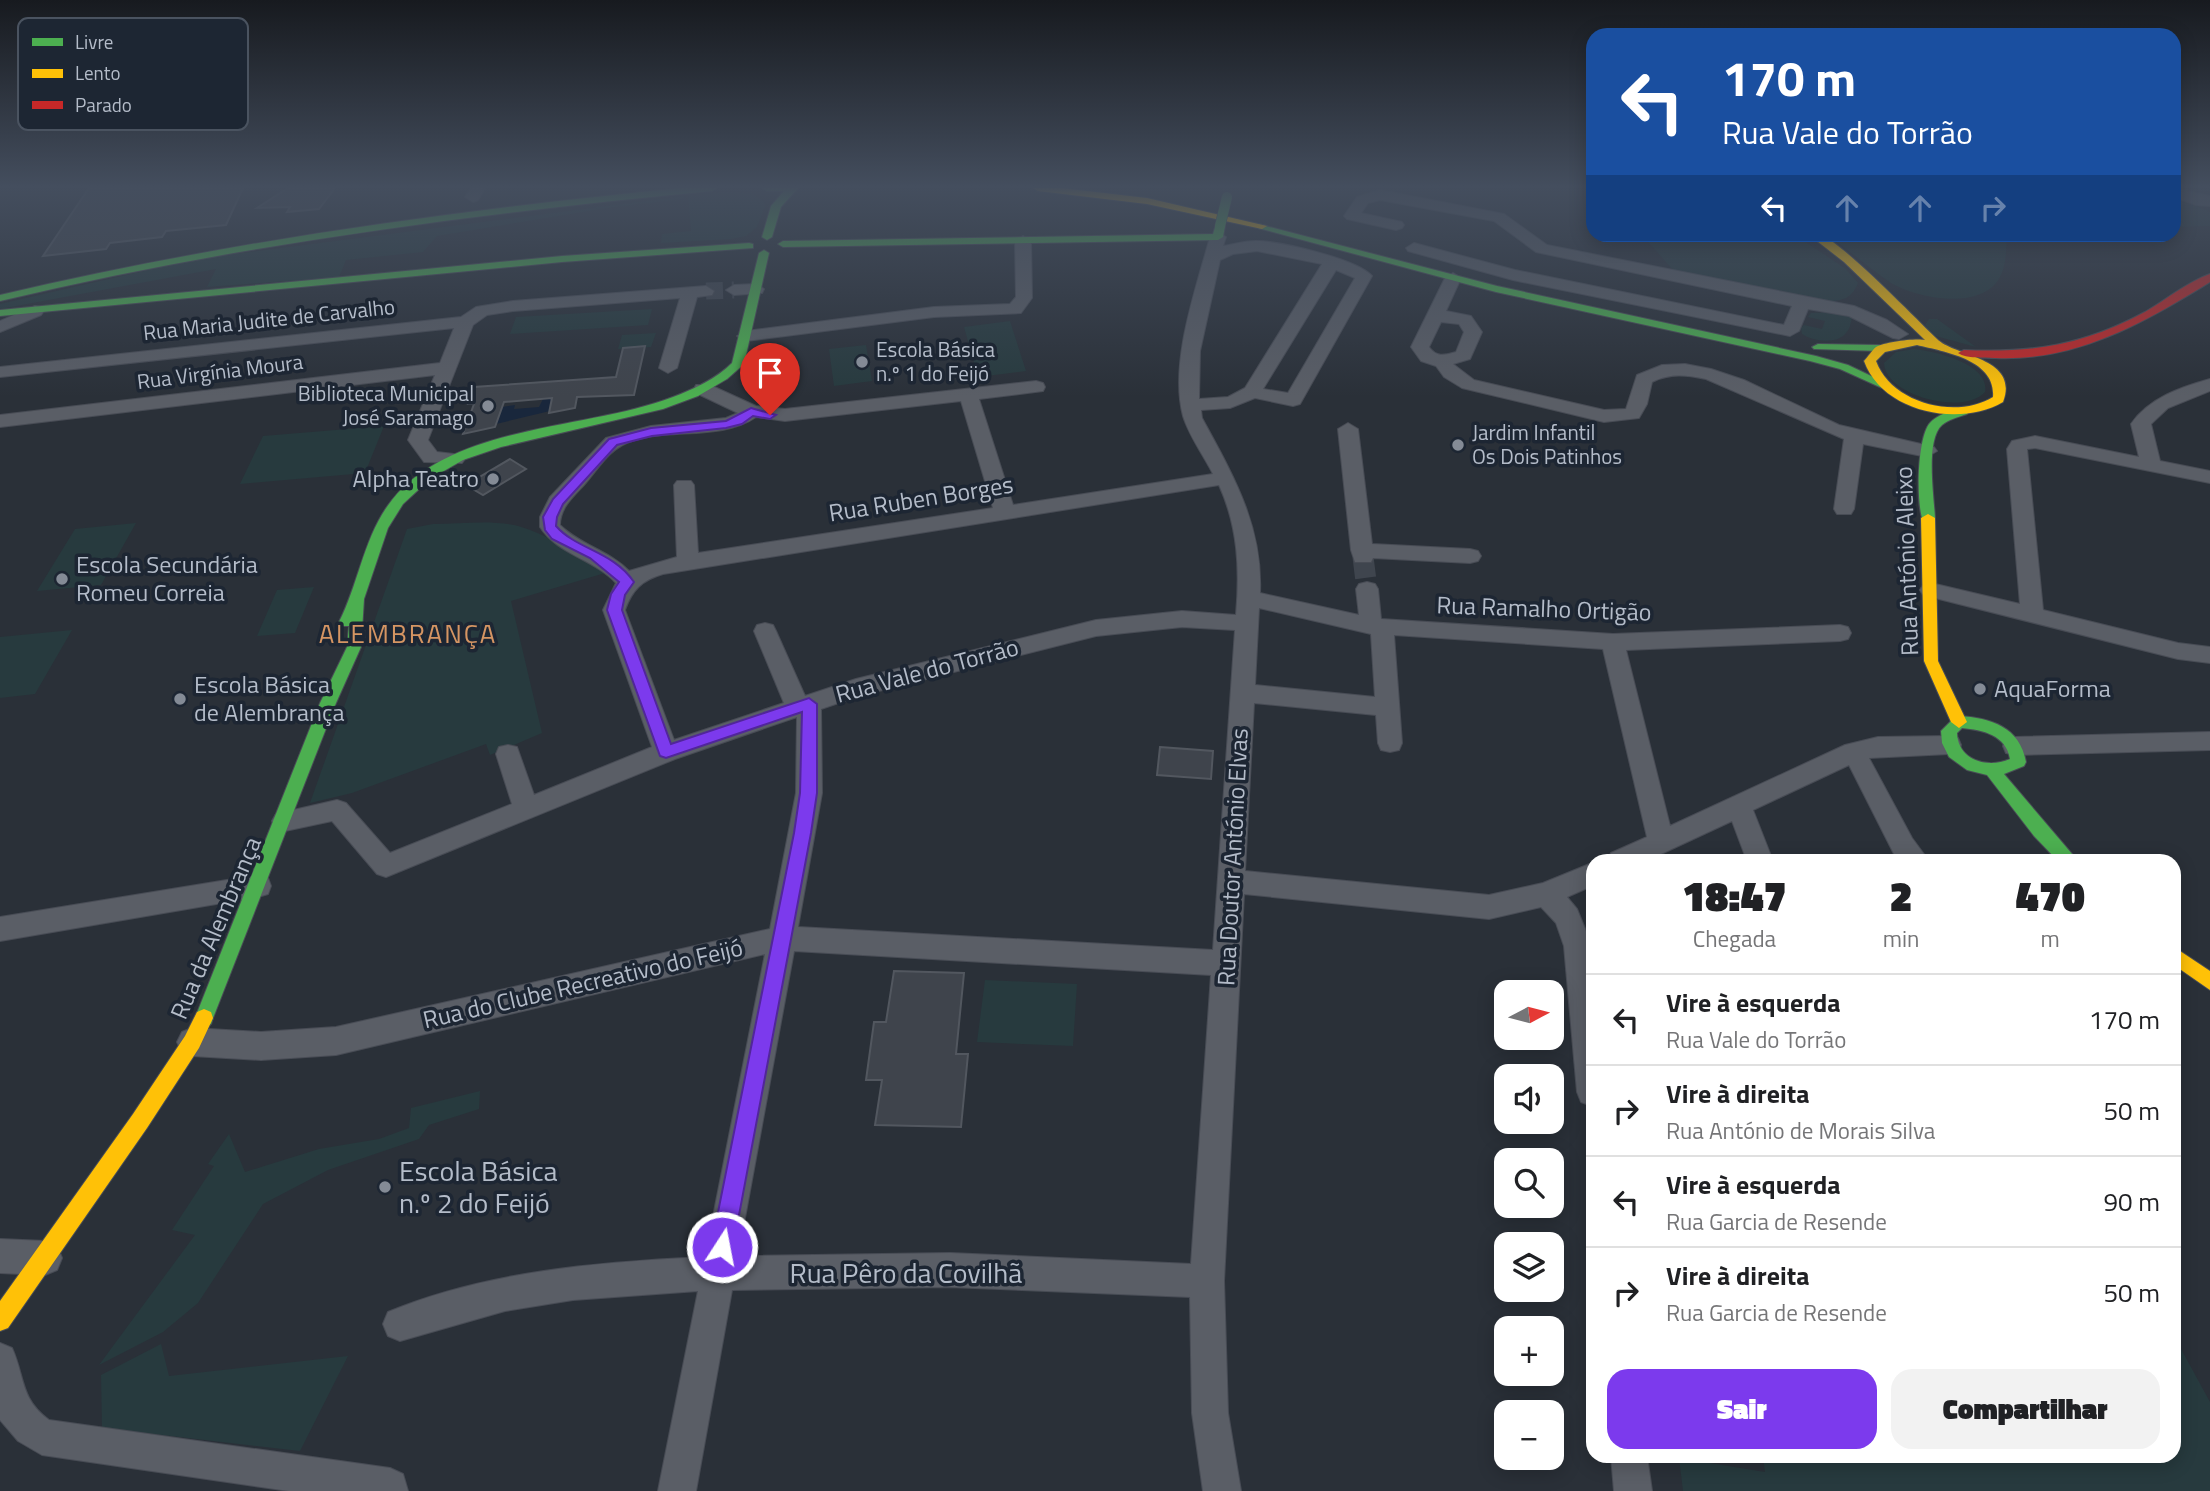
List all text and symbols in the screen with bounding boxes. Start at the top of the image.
legend [18,18,248,130]
text: Livre [75,27,113,56]
text: 170 m [1722,40,1856,115]
icon: left [1607,56,1698,147]
text: Lento [75,58,120,87]
text: Parado [75,90,132,119]
text: Rua Vale do Torrão [1722,108,1973,156]
icon: left [1755,189,1793,227]
icon: ahead [1828,189,1866,227]
icon: ahead [1901,189,1939,227]
icon: right [1974,189,2012,227]
street label: Rua Maria Judite de Carvalho [141,290,396,348]
place label: Escola Básica n.º 1 do Feijó [876,333,995,389]
pin [740,343,800,415]
street label: Rua Virgínia Moura [135,345,305,397]
icon: arrive [751,354,789,392]
marker: Escola Básica n.º 1 do Feijó [854,354,870,370]
place label: Biblioteca Municipal José Saramago [298,377,474,433]
marker: Biblioteca Municipal José Saramago [480,398,496,414]
place label: Jardim Infantil Os Dois Patinhos [1472,416,1622,472]
marker: Jardim Infantil Os Dois Patinhos [1450,437,1466,453]
place label: Alpha Teatro [353,460,479,496]
street label: Rua Ruben Borges [826,466,1016,530]
street label: Rua António Aleixo [1885,466,1927,656]
marker: Alpha Teatro [485,471,501,487]
place label: Escola Secundária Romeu Correia [76,546,258,610]
marker: Escola Secundária Romeu Correia [54,571,70,587]
street label: Rua Ramalho Ortigão [1436,586,1652,630]
district label: ALEMBRANÇA [319,614,497,653]
street label: Rua Vale do Torrão [831,628,1022,712]
place label: Escola Básica de Alembrança [194,666,344,730]
place label: AquaForma [1994,670,2111,706]
marker: AquaForma [1972,681,1988,697]
marker: Escola Básica de Alembrança [172,691,188,707]
street label: Rua Doutor António Elvas [1207,727,1257,987]
street label: Rua da Alembrança [160,831,270,1024]
text: 18:47 [1682,863,1787,927]
text: 2 [1890,863,1913,927]
text: 470 [2016,863,2085,927]
text: Chegada [1693,921,1776,956]
text: min [1883,921,1919,956]
text: m [2041,921,2060,956]
street label: Rua do Clube Recreativo do Feijó [419,929,746,1037]
north arrow [1494,980,1564,1050]
map controls [1494,980,1564,1470]
text: Vire à esquerda [1666,983,1841,1022]
text: 170 m [2089,1000,2160,1039]
icon: left [1607,1001,1645,1039]
text: Rua Vale do Torrão [1666,1022,1846,1057]
button: sound [1494,1064,1564,1134]
text: Vire à direita [1666,1074,1809,1113]
text: 50 m [2103,1091,2160,1130]
icon: right [1607,1092,1645,1130]
text: Rua António de Morais Silva [1666,1113,1935,1148]
button: search [1494,1148,1564,1218]
place label: Escola Básica n.º 2 do Feijó [399,1149,558,1224]
text: Vire à esquerda [1666,1165,1841,1204]
marker: Escola Básica n.º 2 do Feijó [377,1179,393,1195]
text: 90 m [2103,1182,2160,1221]
icon: left [1607,1183,1645,1221]
text: Rua Garcia de Resende [1666,1204,1887,1239]
position arrow [685,1210,759,1284]
button: layers [1494,1232,1564,1302]
street label: Rua Pêro da Covilhã [790,1251,1022,1294]
text: Vire à direita [1666,1256,1809,1295]
text: 50 m [2103,1273,2160,1312]
icon: right [1607,1274,1645,1312]
text: Rua Garcia de Resende [1666,1295,1887,1330]
button: + [1494,1316,1564,1386]
button: Sair [1607,1369,1877,1449]
button: Compartilhar [1891,1369,2160,1449]
button: − [1494,1400,1564,1470]

